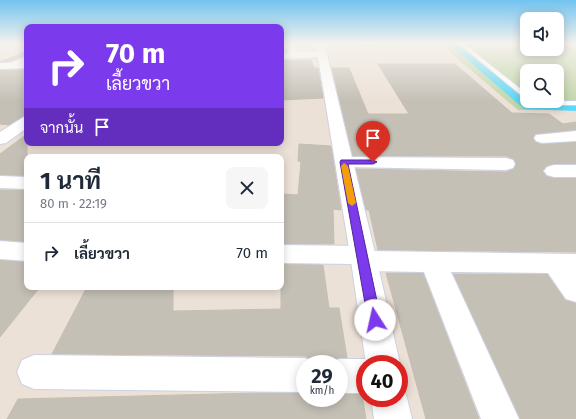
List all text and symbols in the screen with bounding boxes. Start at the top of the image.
map controls [520,12,564,108]
button: sound [520,12,564,56]
text: 70 m [106,37,165,70]
icon: right [40,40,92,92]
button: search [520,64,564,108]
text: เลี้ยวขวา [106,73,170,95]
icon: arrive [91,116,113,138]
text: จากนั้น [40,119,83,137]
pin [356,121,390,162]
icon: arrive [362,127,384,149]
text: 1 นาที [40,167,101,195]
button: close [226,167,268,209]
text: 80 m · 22:19 [40,196,107,211]
icon: right [40,242,62,264]
text: 70 m [236,244,268,262]
text: เลี้ยวขวา [74,245,130,263]
position arrow [354,299,396,341]
speed limit sign: 40 [356,355,408,407]
text: 29 [311,364,333,388]
text: km/h [310,385,334,397]

